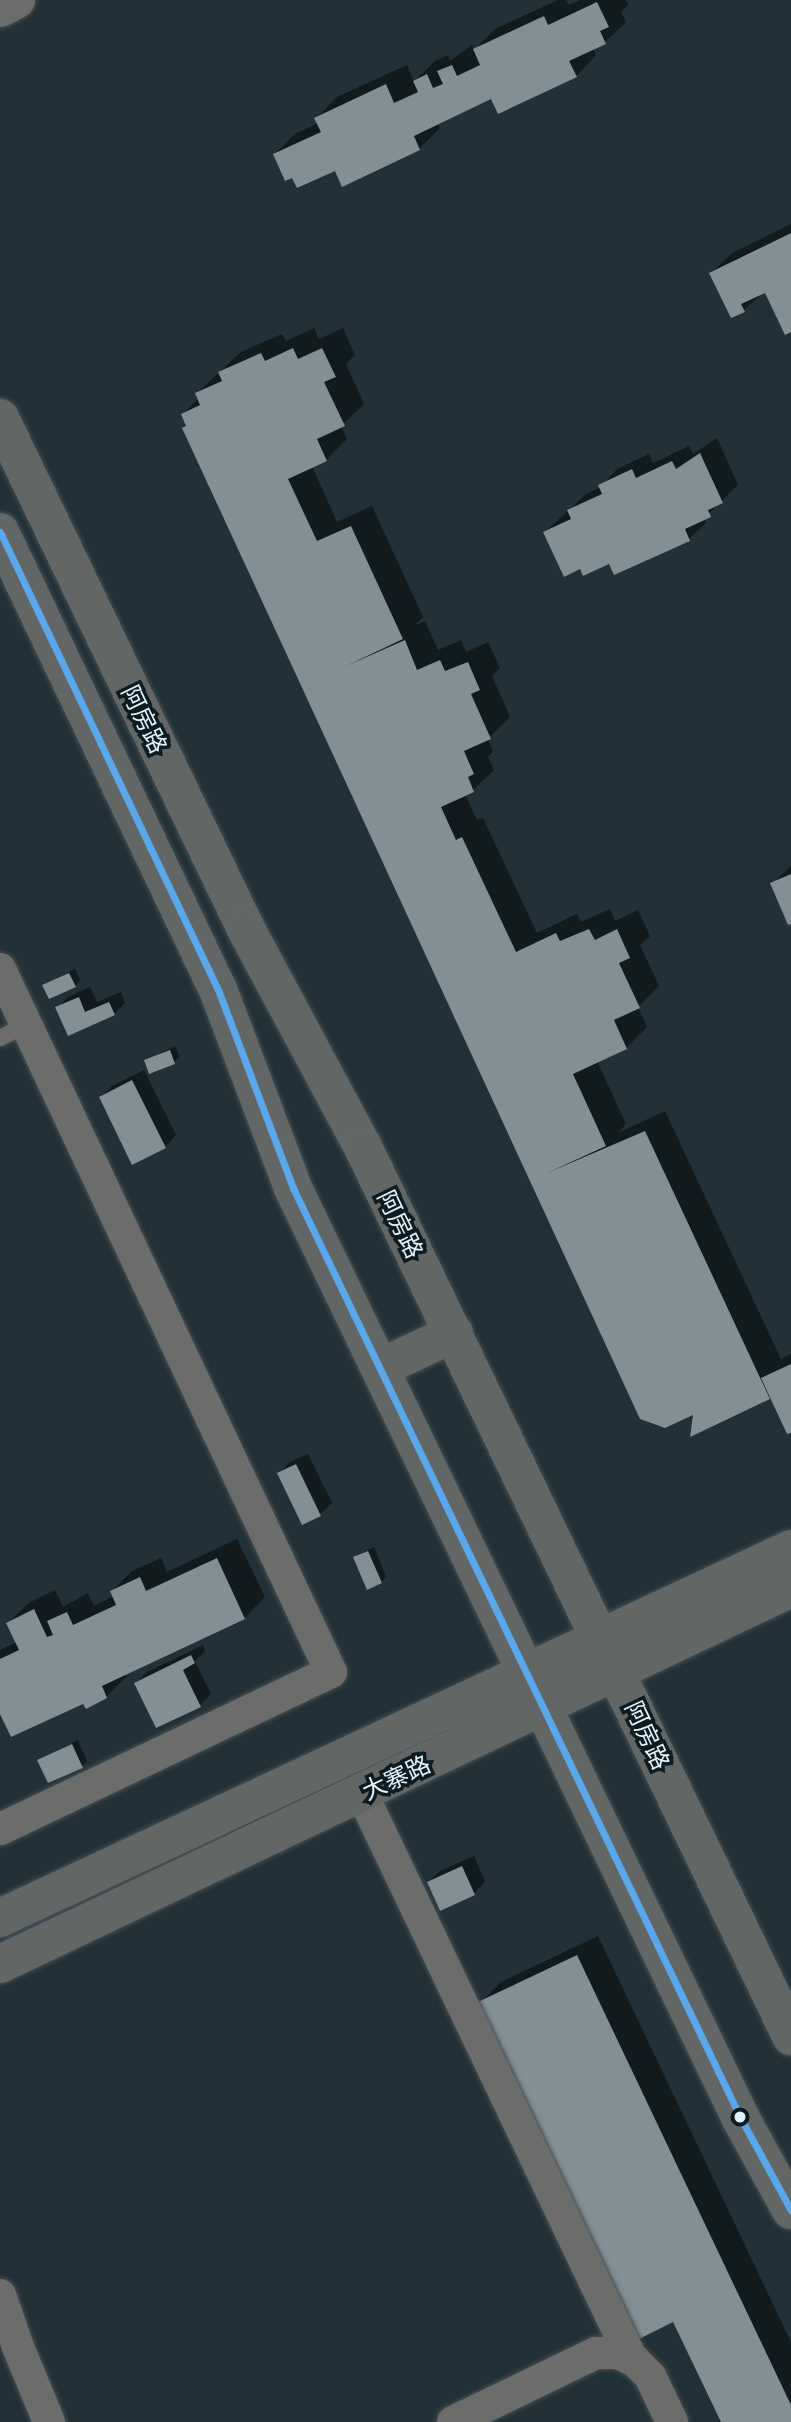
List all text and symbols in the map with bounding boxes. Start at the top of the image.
street label: 阿房路 [116,680,174,758]
street label: 阿房路 [372,1185,430,1263]
street label: 阿房路 [620,1696,676,1774]
street label: 大寨路 [357,1749,435,1805]
unlabelled marker [733,2110,747,2124]

